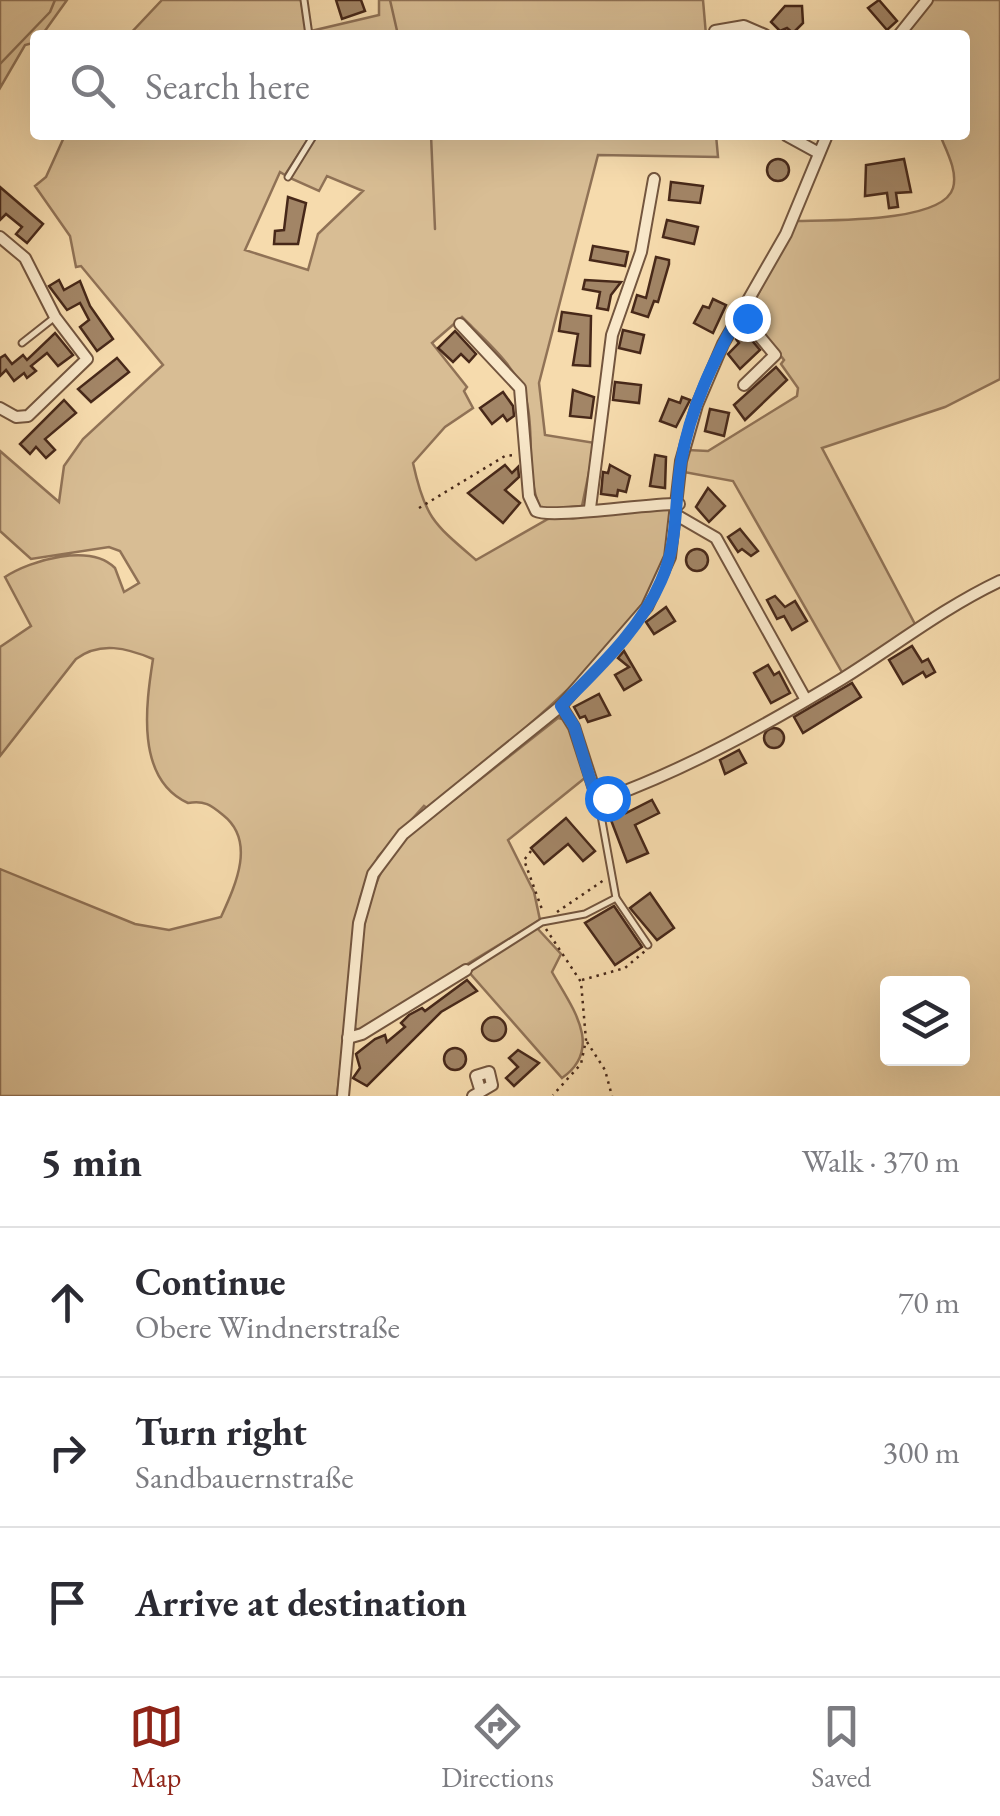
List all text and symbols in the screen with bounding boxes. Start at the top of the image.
search box [30,30,970,140]
icon: search [65,58,120,113]
text: Search here [145,61,310,110]
route end [725,296,771,342]
route start [585,776,631,822]
map controls [880,976,970,1066]
button: layers [880,976,970,1066]
text: 5 min [40,1134,142,1189]
text: Walk · 370 m [802,1140,960,1182]
text: Continue [135,1257,286,1306]
icon: ahead [40,1275,95,1330]
text: 70 m [898,1281,960,1323]
text: Obere Windnerstraße [135,1306,400,1348]
text: Turn right [135,1407,307,1456]
icon: right [40,1425,95,1480]
text: 300 m [883,1431,960,1473]
text: Sandbauernstraße [135,1456,354,1498]
icon: arrive [40,1575,95,1630]
text: Arrive at destination [135,1578,467,1627]
tab: Map [129,1699,184,1795]
tab: Directions [441,1699,554,1795]
tab: Saved [811,1699,871,1795]

